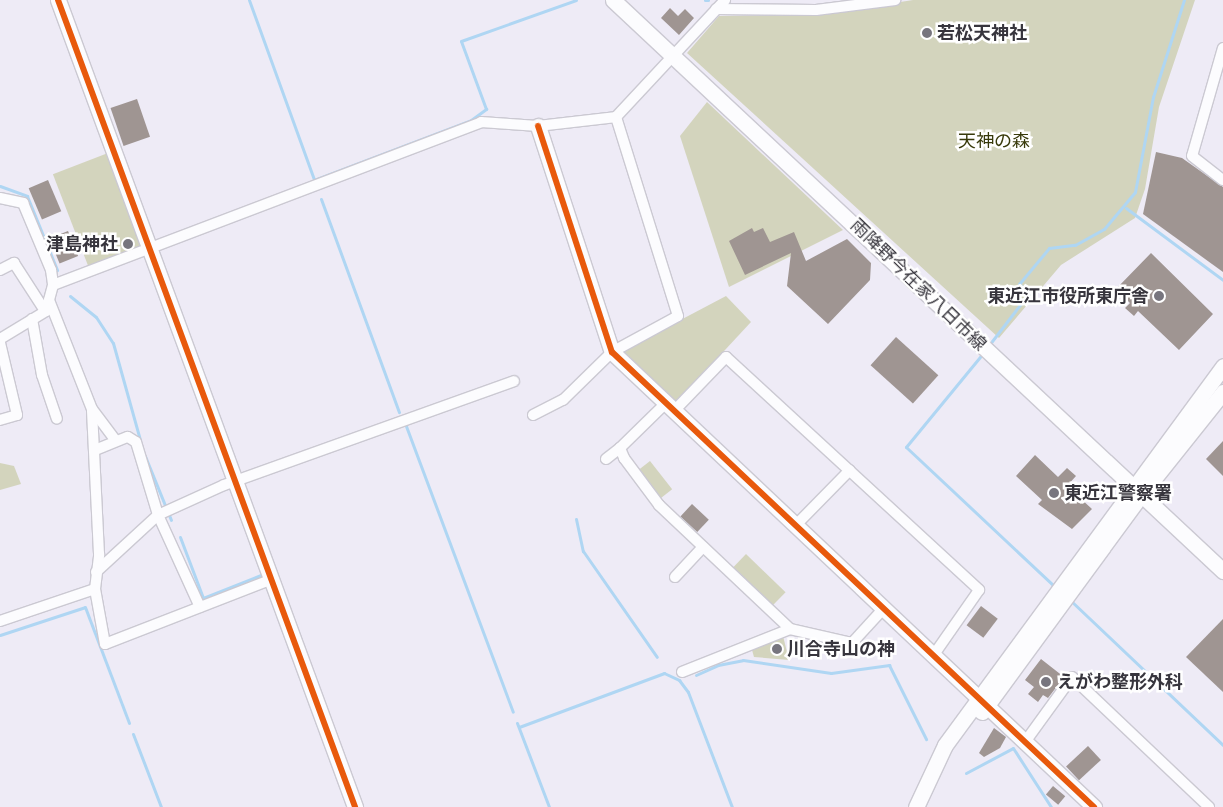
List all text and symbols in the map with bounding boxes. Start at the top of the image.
place label: 若松天神社 [937,22,1027,44]
marker: 若松天神社 [921,27,933,39]
park label: 天神の森 [958,130,1030,152]
street label: 雨降野今在家八日市線 [846,215,990,355]
place label: 津島神社 [46,233,118,255]
marker: 津島神社 [122,238,134,250]
place label: 東近江市役所東庁舎 [987,285,1149,307]
marker: 東近江市役所東庁舎 [1153,290,1165,302]
place label: 東近江警察署 [1064,482,1172,504]
marker: 東近江警察署 [1048,487,1060,499]
place label: 川合寺山の神 [787,638,895,660]
marker: 川合寺山の神 [771,643,783,655]
place label: えがわ整形外科 [1057,671,1183,693]
marker: えがわ整形外科 [1039,675,1053,689]

